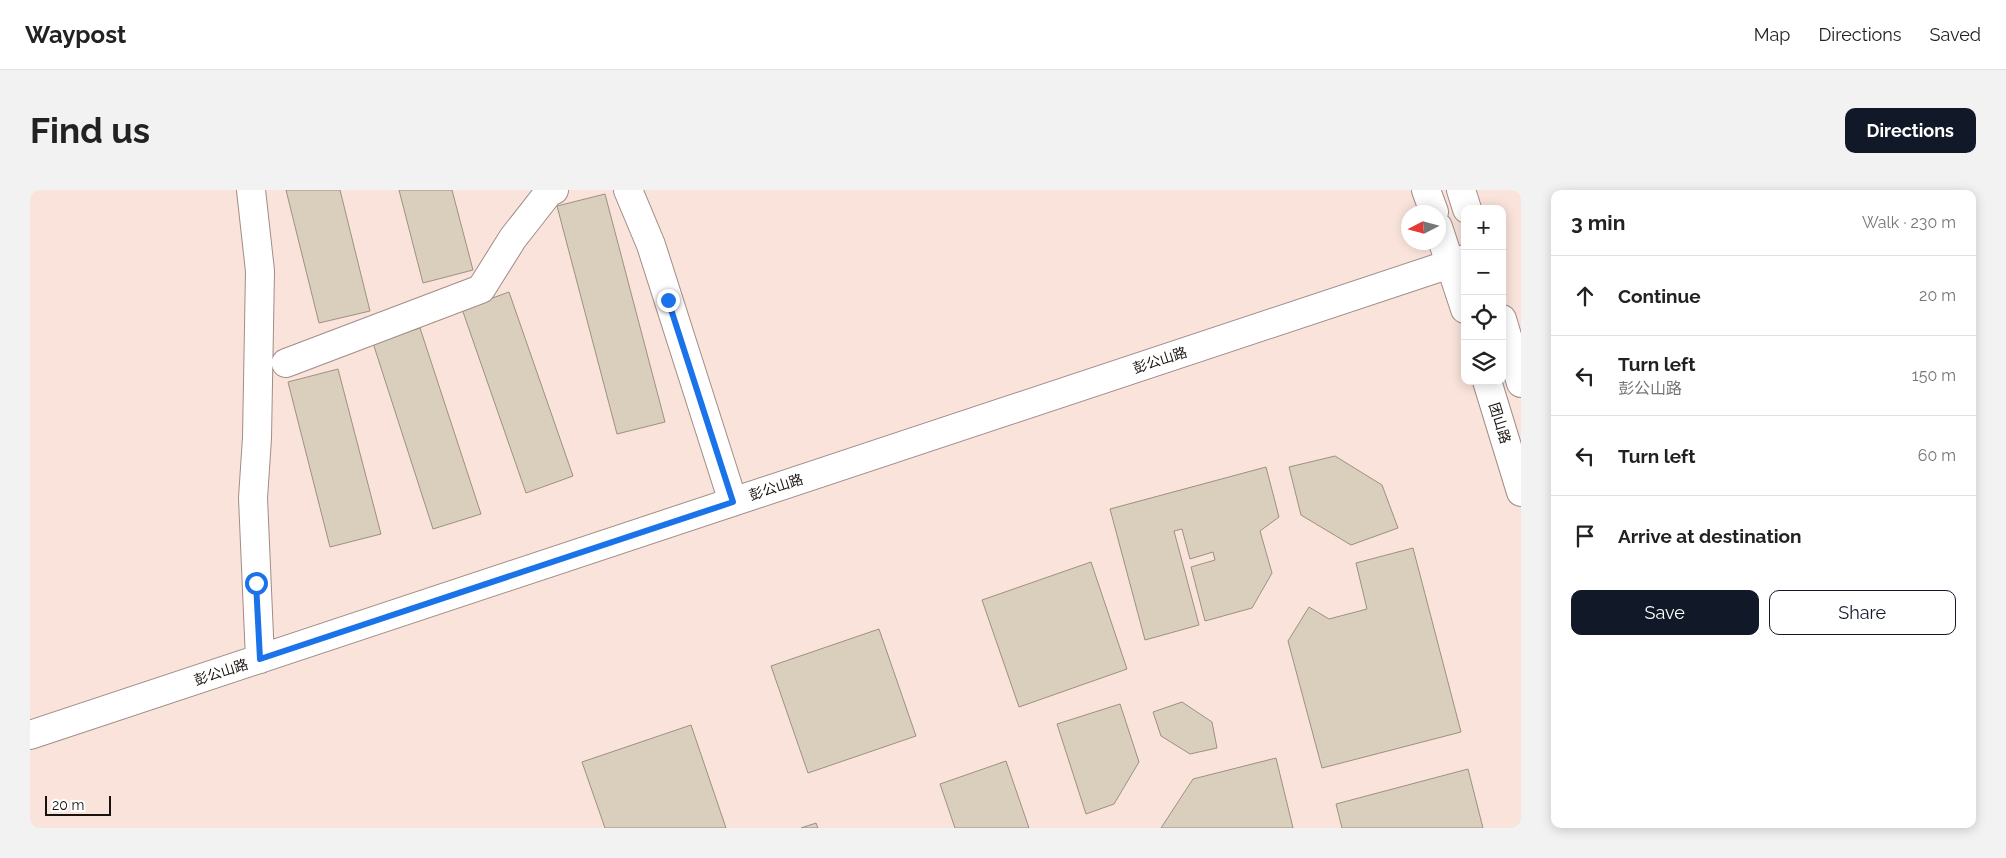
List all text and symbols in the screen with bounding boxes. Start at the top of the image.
text: Waypost [25,20,126,49]
text: Map [1754,24,1790,45]
text: Directions [1818,24,1902,45]
text: Saved [1930,24,1981,45]
button: Directions [1845,108,1976,153]
text: Find us [30,110,150,151]
north arrow [1401,205,1446,250]
map controls [1461,205,1506,385]
button: + [1461,205,1506,250]
text: 3 min [1571,210,1625,235]
text: Walk · 230 m [1862,213,1956,232]
button: − [1461,250,1506,295]
icon: ahead [1571,282,1599,310]
text: Continue [1618,285,1701,307]
text: 20 m [1919,286,1956,305]
route end [657,289,680,312]
button: locate [1461,295,1506,340]
button: layers [1461,340,1506,385]
street label: 彭公山路 [1131,344,1189,376]
text: Turn left [1618,353,1695,375]
icon: left [1571,362,1599,390]
text: 150 m [1912,366,1956,385]
text: 彭公山路 [1618,379,1682,398]
street label: 团山路 [1486,401,1514,445]
icon: left [1571,442,1599,470]
text: Turn left [1618,445,1695,467]
text: 60 m [1918,446,1956,465]
street label: 彭公山路 [747,471,805,503]
icon: arrive [1571,522,1599,550]
text: Arrive at destination [1618,525,1802,547]
route start [245,572,268,595]
button: Save [1571,590,1759,635]
button: Share [1769,590,1956,635]
street label: 彭公山路 [192,656,250,688]
scale bar [45,793,111,816]
text: 20 m [52,797,84,813]

